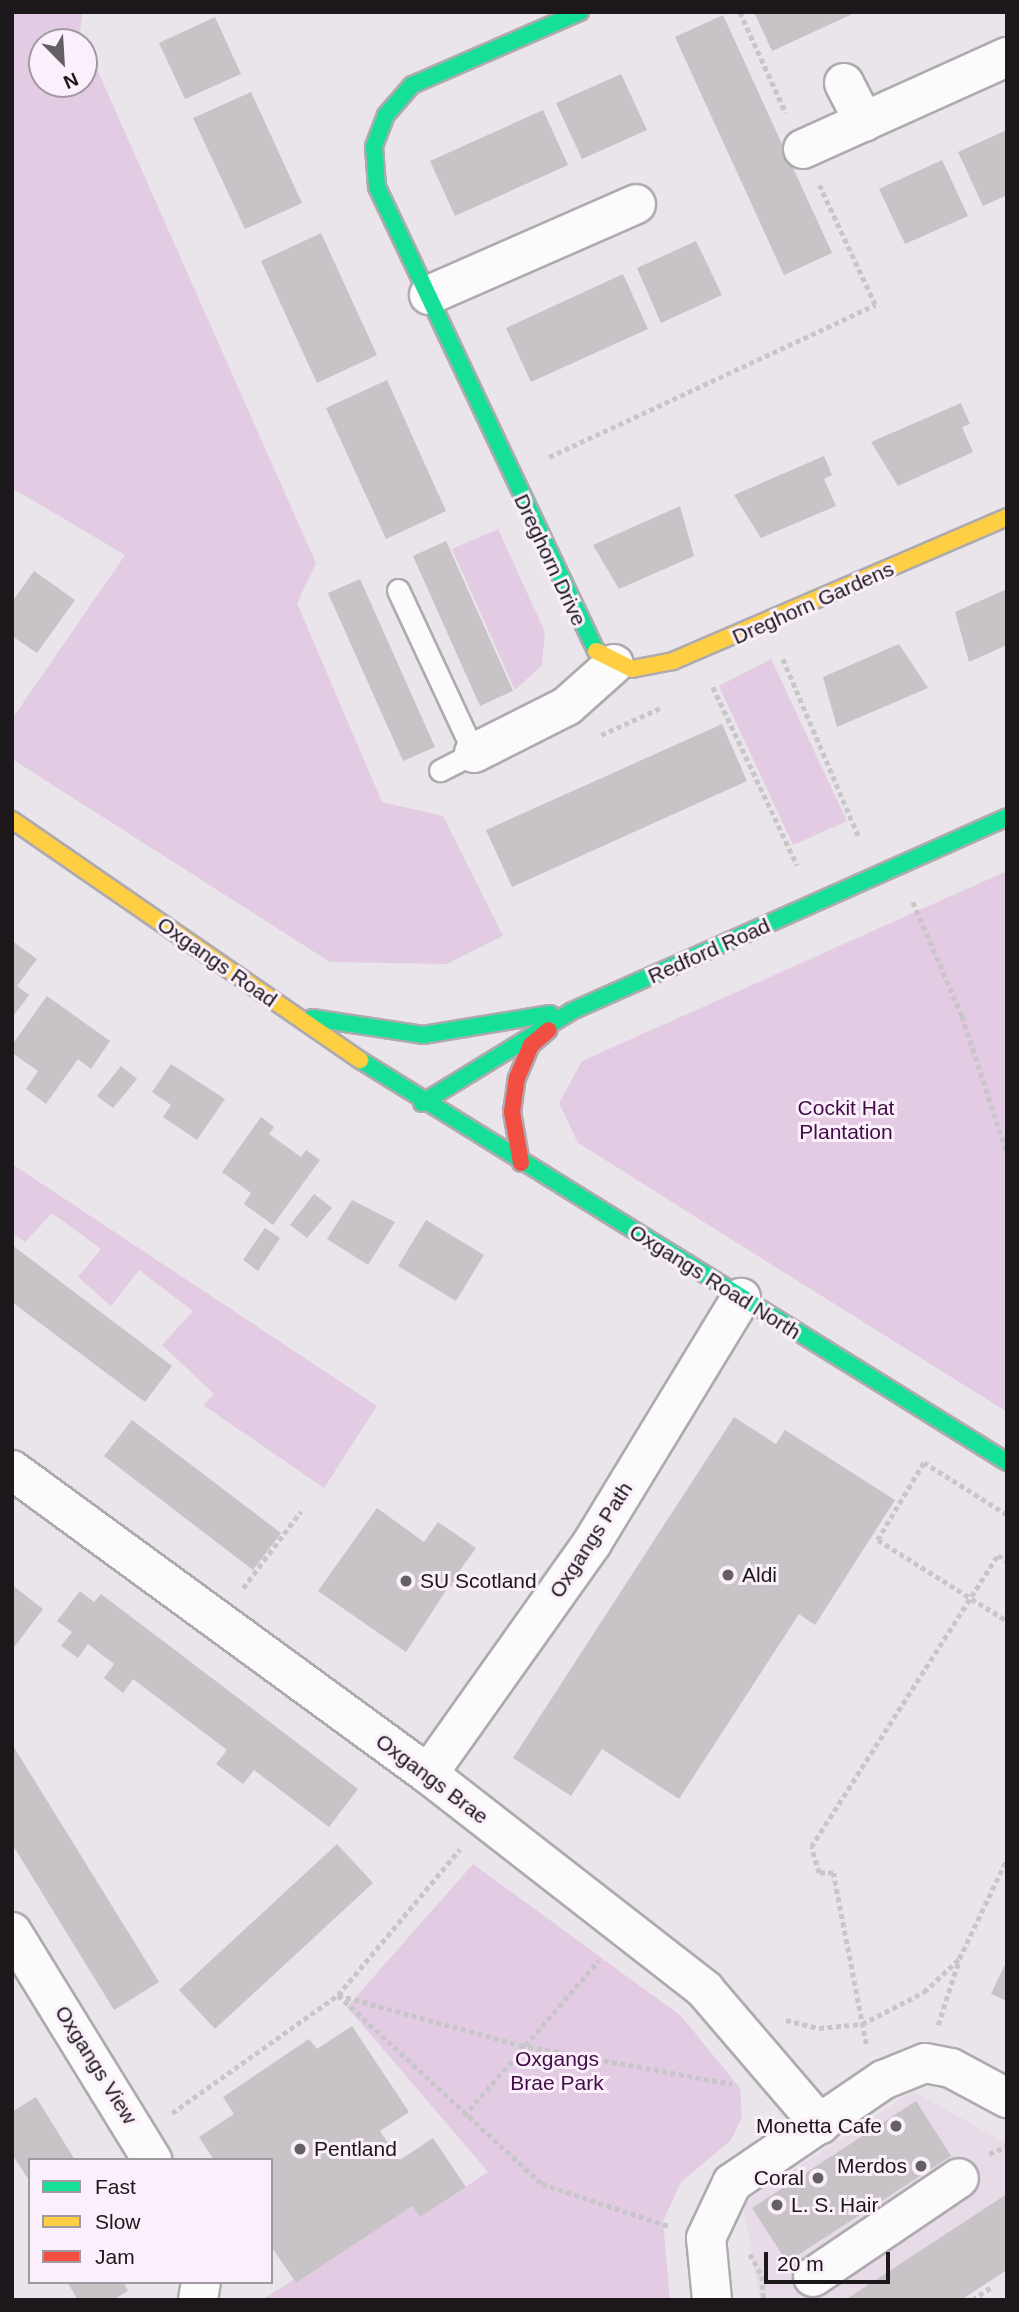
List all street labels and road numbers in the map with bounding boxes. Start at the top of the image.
street label: Dreghorn Drive [508,490,592,630]
street label: Dreghorn Gardens [728,556,898,650]
street label: Oxgangs Road [152,912,282,1012]
street label: Redford Road [644,913,774,989]
street label: Oxgangs Road North [625,1219,805,1345]
street label: Oxgangs Path [544,1477,638,1603]
street label: Oxgangs Brae [371,1729,493,1829]
street label: Oxgangs View [50,2001,142,2129]

